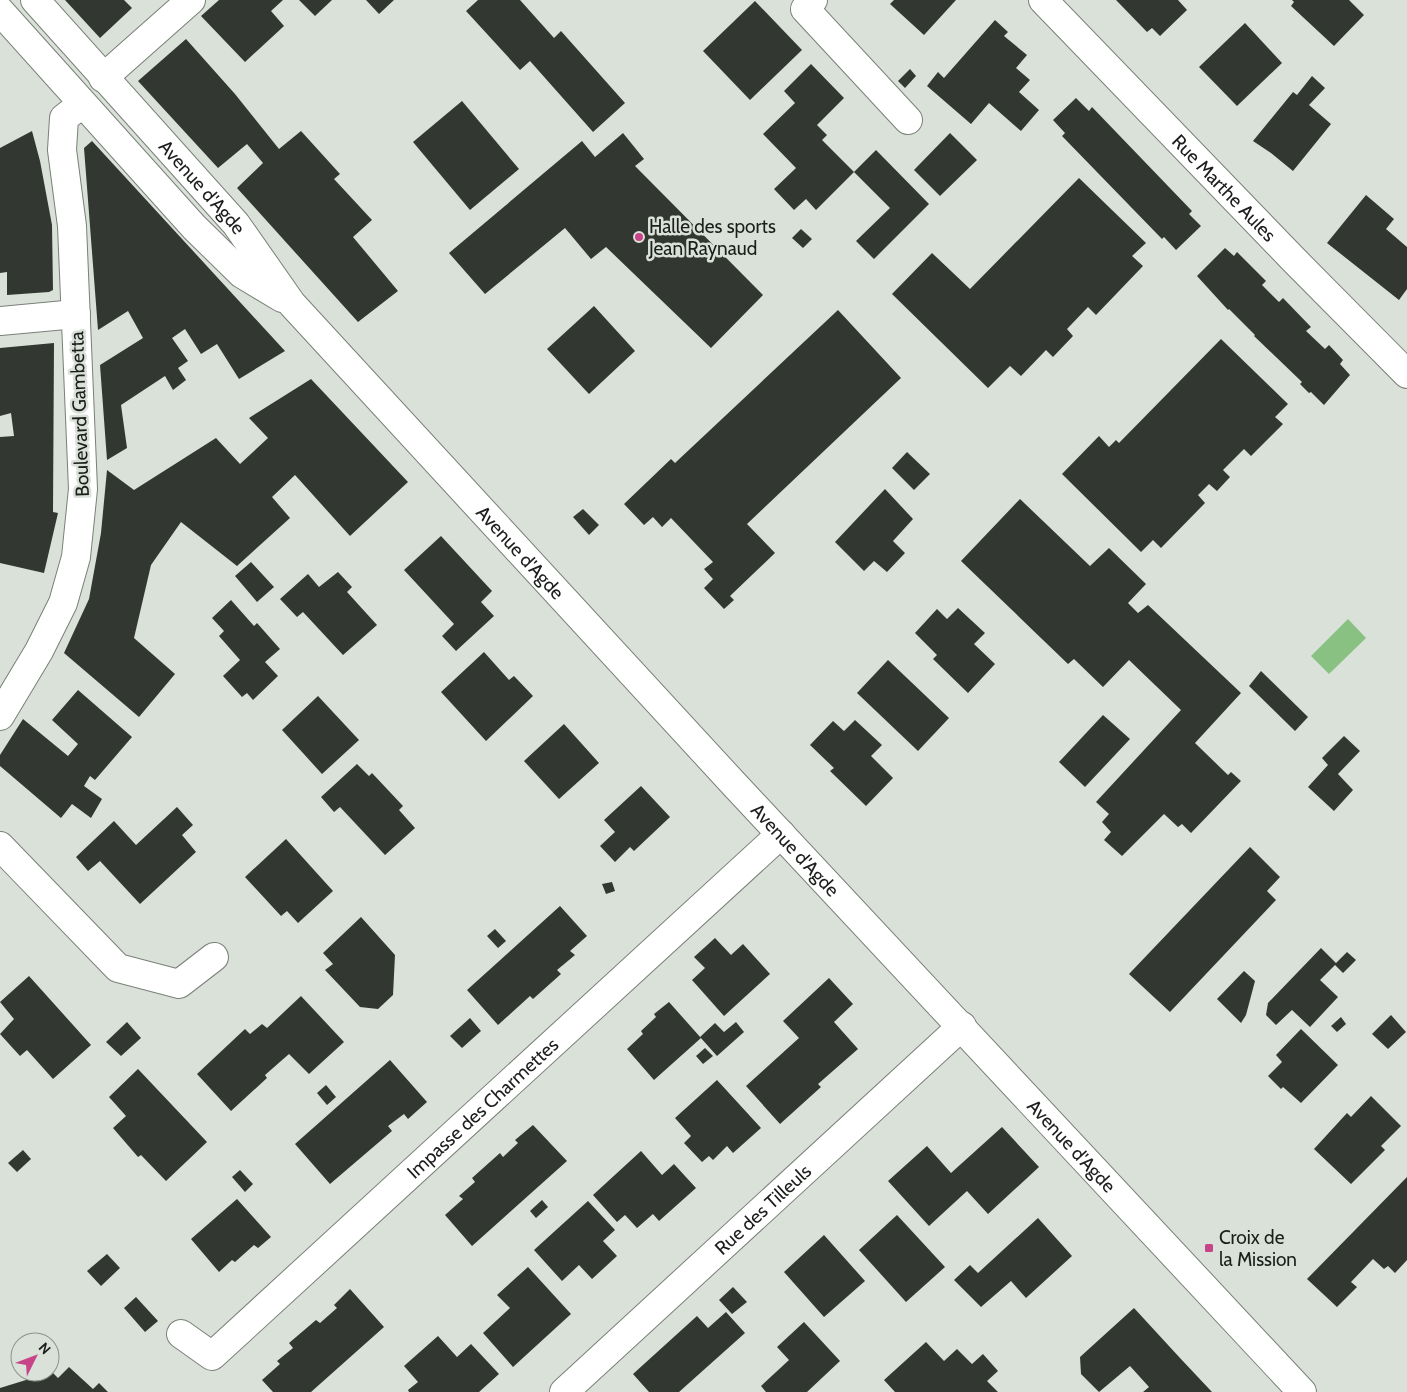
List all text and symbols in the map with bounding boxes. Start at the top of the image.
street label: Rue Marthe Aules [1167,130,1281,247]
street label: Avenue d'Agde [154,135,251,239]
place label: Halle des sports Jean Raynaud [648,215,776,260]
marker: Halle des sports Jean Raynaud [633,231,645,243]
street label: Boulevard Gambetta [65,331,94,497]
street label: Avenue d'Agde [471,501,569,604]
street label: Avenue d'Agde [746,799,844,902]
street label: Impasse des Charmettes [402,1033,563,1183]
street label: Avenue d'Agde [1022,1095,1121,1197]
street label: Rue des Tilleuls [710,1160,816,1260]
place label: Croix de la Mission [1219,1226,1297,1271]
marker: Croix de la Mission [1203,1242,1215,1254]
north arrow [10,1332,60,1382]
text: N [35,1339,55,1358]

